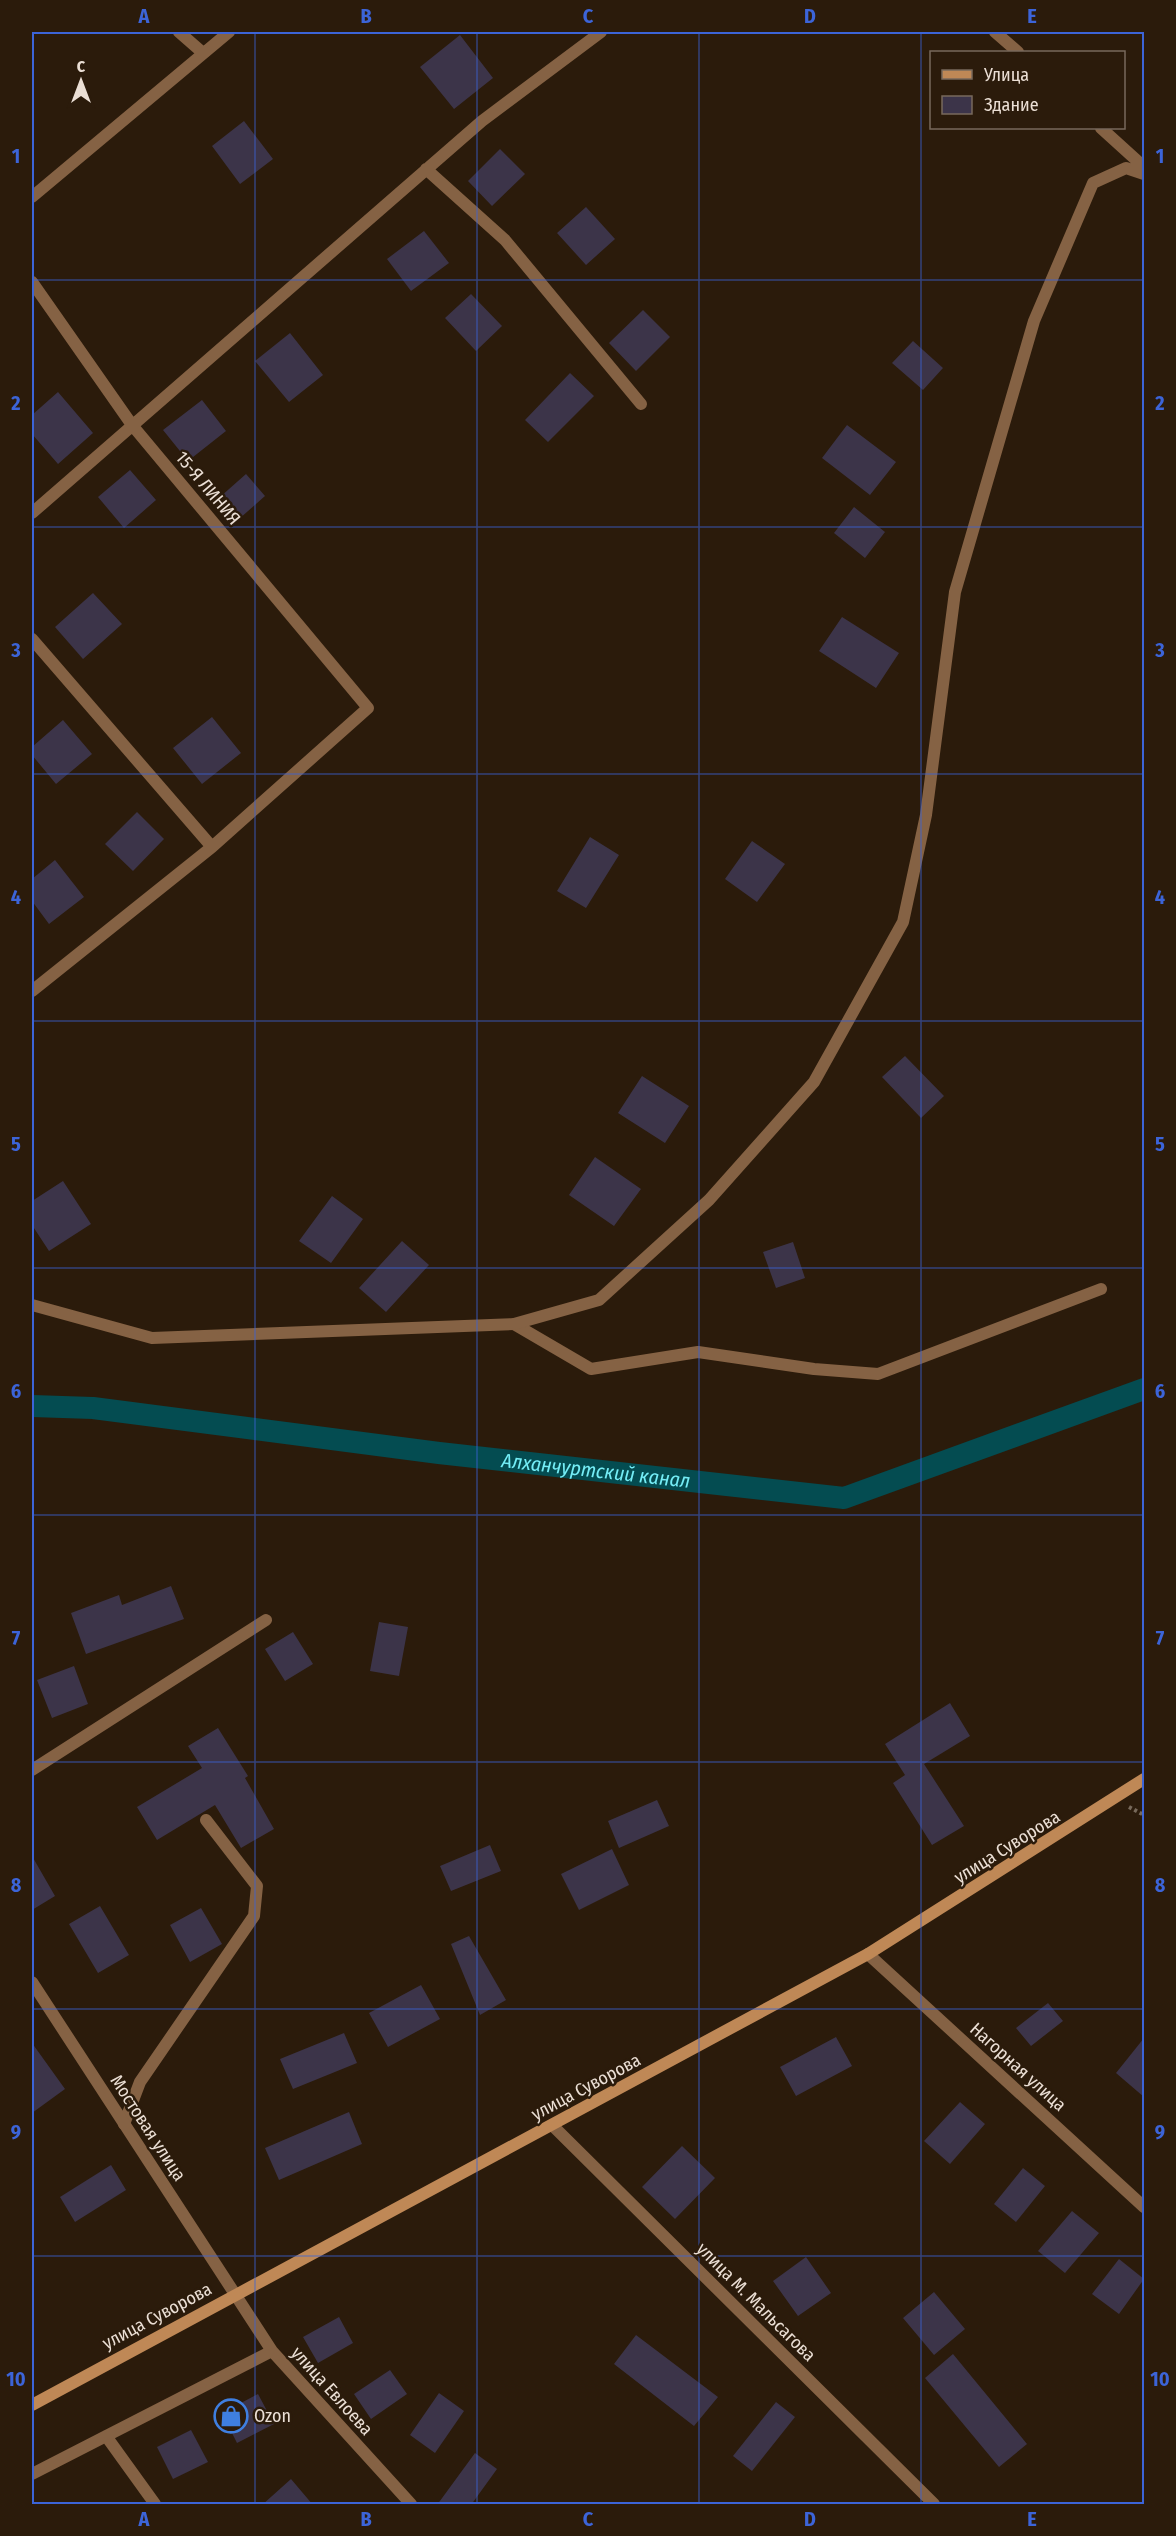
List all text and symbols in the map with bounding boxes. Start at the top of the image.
text: A [138,4,151,28]
text: B [360,4,372,28]
text: C [583,4,594,28]
text: D [804,4,816,28]
text: E [1027,4,1037,28]
north arrow [51,51,111,111]
legend [930,51,1125,129]
text: С [77,57,86,76]
text: Улица [983,64,1029,86]
text: Здание [984,94,1039,116]
text: 1 [12,144,20,168]
text: 1 [1156,144,1164,168]
text: 2 [10,391,21,415]
text: 2 [1154,391,1165,415]
street label: 15-Я ЛИНИЯ [171,447,245,529]
text: 3 [10,638,21,662]
text: 3 [1154,638,1165,662]
text: 4 [11,885,21,909]
text: 4 [1155,885,1165,909]
text: 5 [11,1132,21,1156]
text: 5 [1155,1132,1165,1156]
text: 6 [11,1379,21,1403]
text: 6 [1155,1379,1165,1403]
water label: Алханчуртский канал [500,1448,692,1493]
text: 7 [12,1626,21,1650]
text: 7 [1156,1626,1165,1650]
street label: улица Суворова [950,1806,1064,1888]
text: 8 [11,1873,22,1897]
text: 8 [1155,1873,1166,1897]
street label: Нагорная улица [965,2018,1071,2116]
street label: улица Суворова [528,2049,645,2125]
street label: Мостовая улица [105,2071,191,2185]
text: 9 [11,2120,21,2144]
text: 9 [1155,2120,1165,2144]
street label: улица М. Мальсагова [692,2238,820,2366]
street label: улица Суворова [99,2278,216,2354]
street label: улица Евлоева [286,2342,378,2440]
text: 10 [6,2367,26,2391]
text: 10 [1150,2367,1170,2391]
shop icon: Ozon [213,2398,249,2434]
place label: Ozon [254,2405,291,2427]
text: A [138,2507,151,2531]
text: B [360,2507,372,2531]
text: C [583,2507,594,2531]
text: D [804,2507,816,2531]
text: E [1027,2507,1037,2531]

